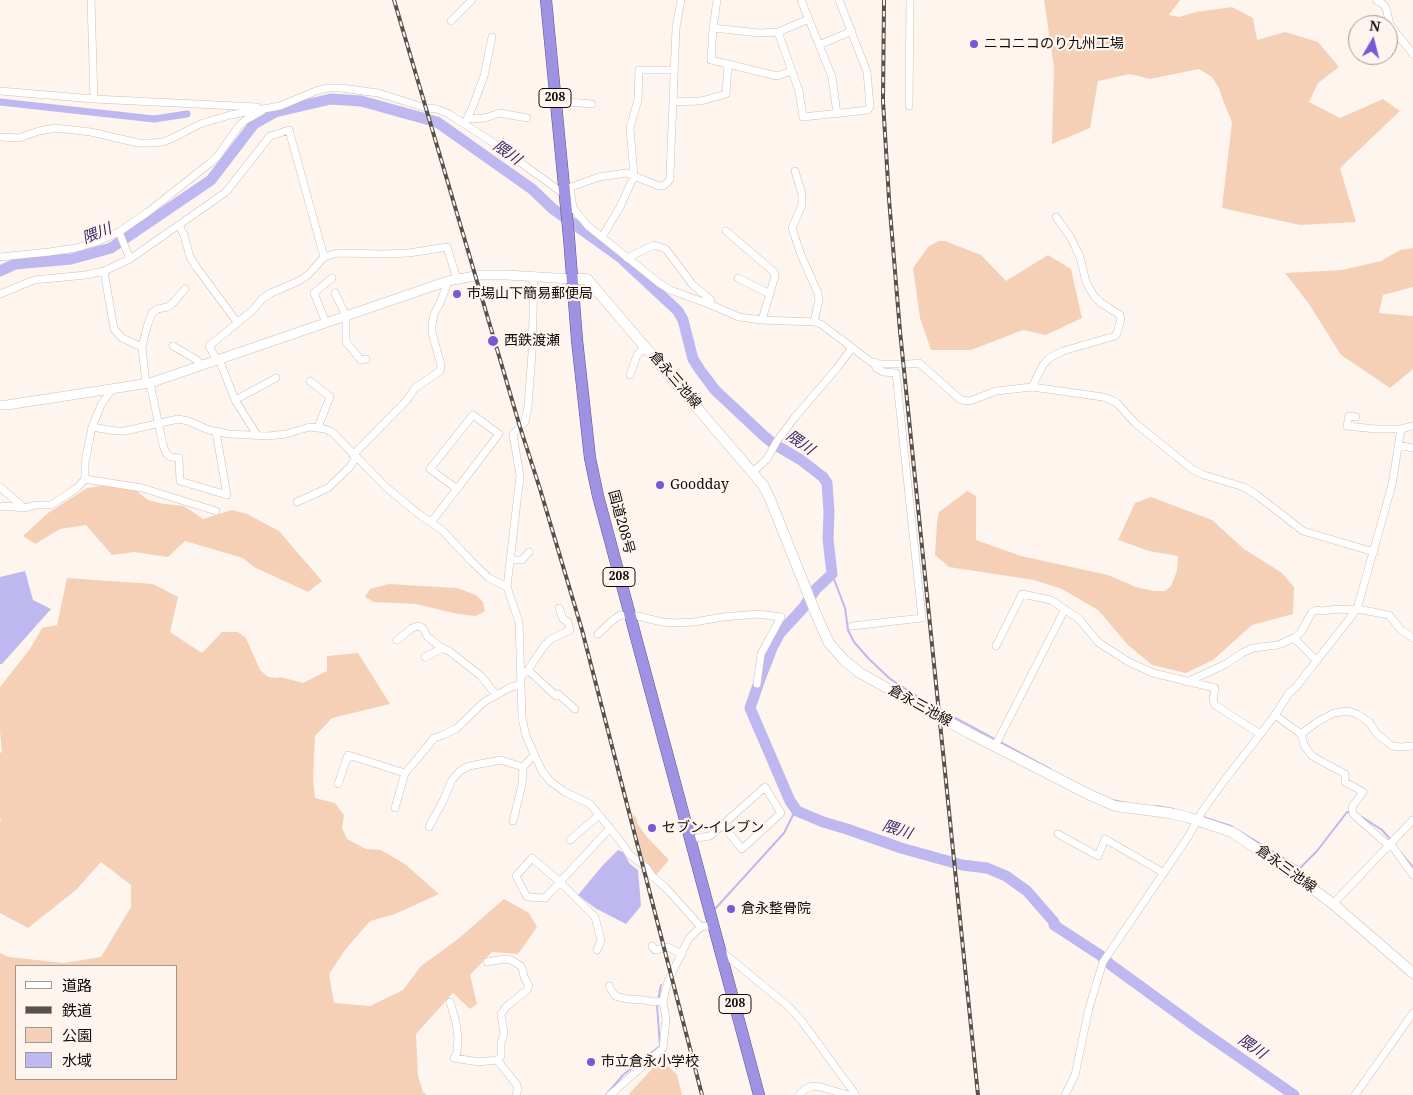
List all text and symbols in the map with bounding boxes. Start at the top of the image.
north arrow [1348,15,1398,65]
text: N [1368,15,1382,36]
place label: ニコニコのり九州工場 [984,36,1124,52]
marker: ニコニコのり九州工場 [968,38,980,50]
road number: 208 [539,89,571,108]
water label: 隈川 [490,137,524,169]
water label: 隈川 [80,220,114,248]
place label: 市場山下簡易郵便局 [467,286,593,302]
marker: 市場山下簡易郵便局 [451,288,463,300]
place label: 西鉄渡瀬 [504,333,560,349]
marker: 西鉄渡瀬 [486,334,500,348]
street label: 倉永三池線 [646,348,704,412]
water label: 隈川 [783,427,817,459]
place label: Goodday [670,477,729,493]
marker: Goodday [654,479,666,491]
street label: 国道208号 [604,488,638,556]
road number: 208 [603,568,635,586]
street label: 倉永三池線 [885,682,955,730]
water label: 隈川 [880,817,914,843]
place label: セブン-イレブン [662,820,764,836]
marker: セブン-イレブン [646,822,658,834]
street label: 倉永三池線 [1253,842,1319,896]
place label: 倉永整骨院 [741,901,811,917]
marker: 倉永整骨院 [725,903,737,915]
legend [15,965,178,1080]
text: 道路 [62,975,92,995]
road number: 208 [719,994,751,1014]
text: 鉄道 [62,1000,92,1020]
text: 公園 [62,1025,92,1045]
water label: 隈川 [1235,1031,1269,1063]
text: 水域 [62,1050,92,1070]
place label: 市立倉永小学校 [601,1054,699,1070]
marker: 市立倉永小学校 [585,1056,597,1068]

